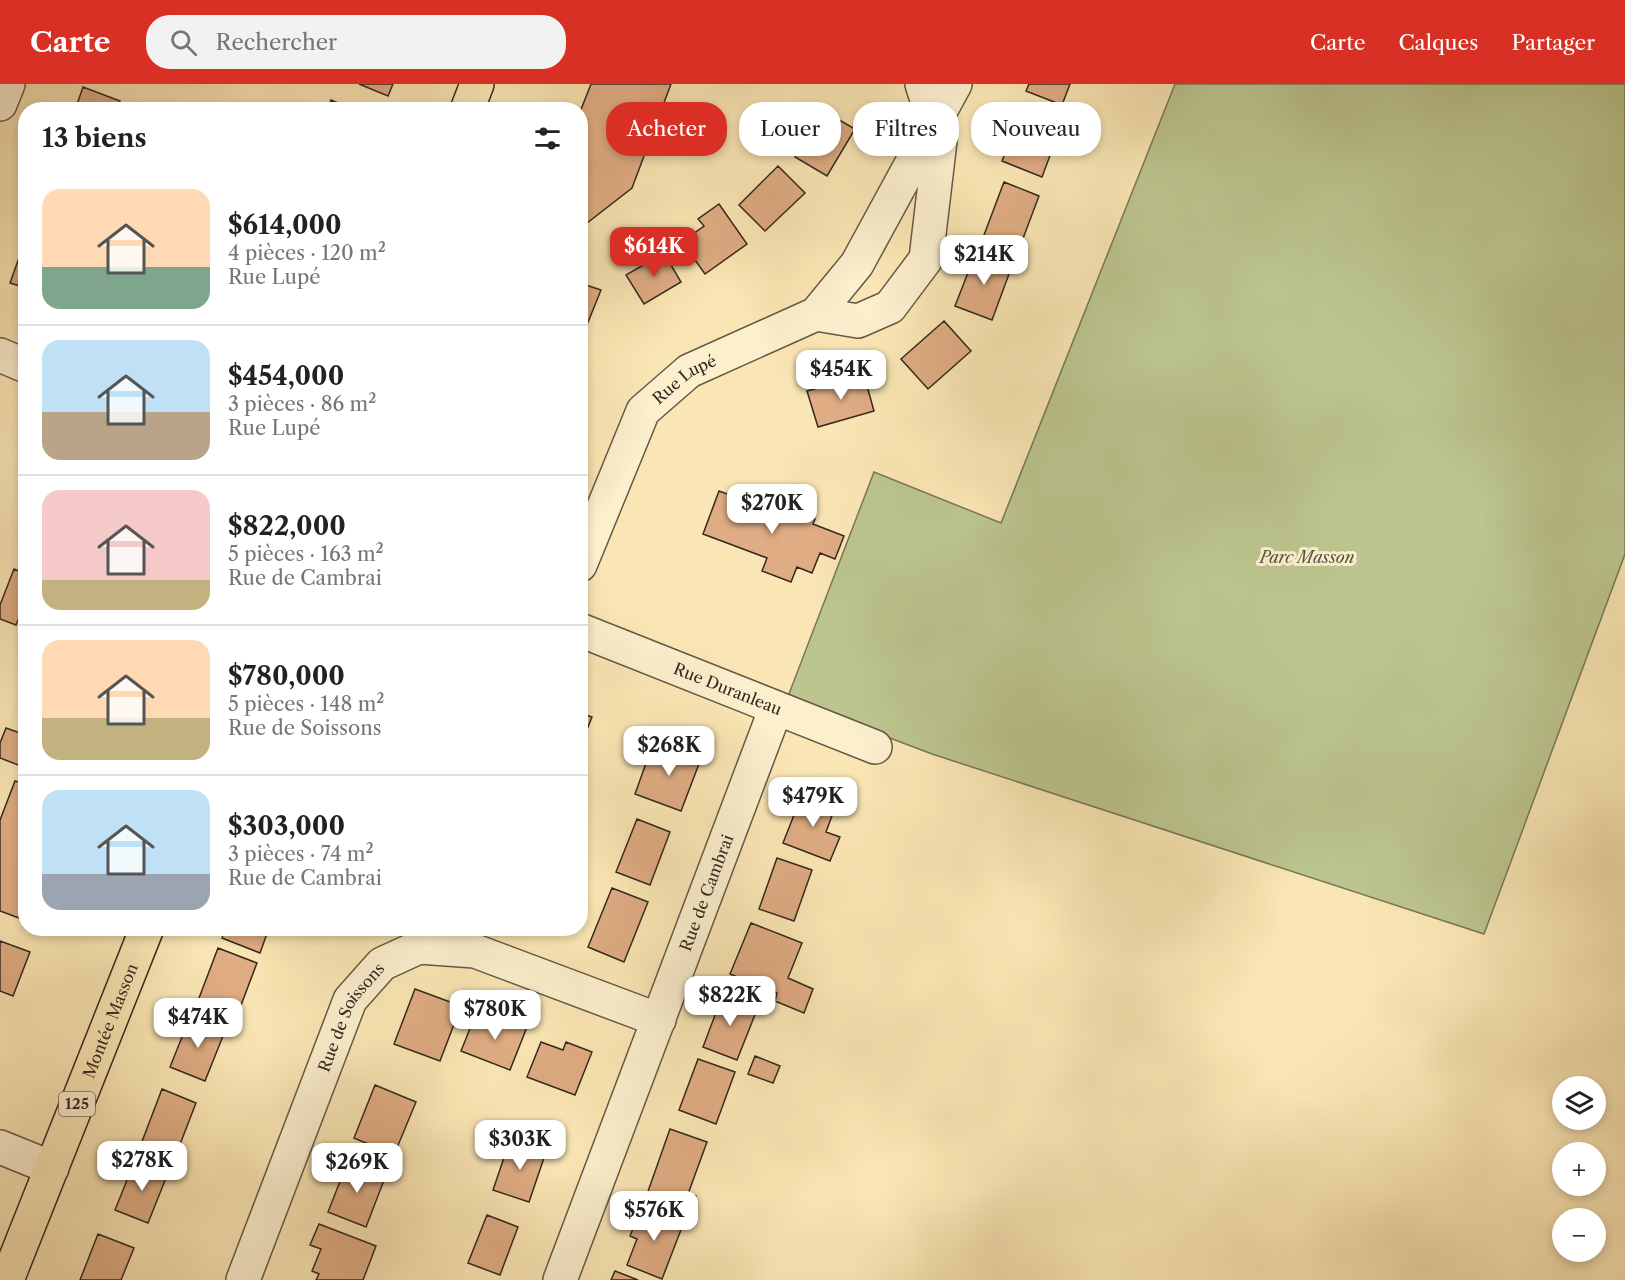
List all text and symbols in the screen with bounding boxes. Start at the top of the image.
search box [146,15,566,69]
text: Carte [30,25,110,59]
icon: search [167,26,200,59]
text: Rechercher [215,29,337,56]
text: Carte [1310,30,1365,55]
text: Calques [1398,30,1478,55]
text: Partager [1511,30,1595,55]
chip: Acheter [606,102,727,156]
chip: Louer [739,102,841,156]
chip: Filtres [853,102,959,156]
chip: Nouveau [971,102,1101,156]
text: 13 biens [42,122,147,154]
icon: filters [531,122,564,155]
text: $614,000 [228,209,342,241]
icon: home [90,213,162,285]
pin: $614K [612,227,696,278]
text: $614K [624,234,684,258]
pin: $214K [942,235,1026,286]
text: 4 pièces · 120 m² [228,241,386,265]
text: $214K [954,242,1014,266]
text: Rue Lupé [228,265,320,289]
street label: Rue Lupé [648,350,719,408]
pin: $454K [799,350,883,401]
text: $454K [810,357,872,381]
text: $454,000 [228,360,344,392]
icon: home [90,364,162,436]
text: 3 pièces · 86 m² [228,392,376,416]
text: Rue Lupé [228,416,320,440]
pin: $270K [730,484,814,535]
text: $270K [741,491,803,515]
text: $822,000 [228,510,346,542]
icon: home [90,514,162,586]
text: 5 pièces · 163 m² [228,542,384,566]
park label: Parc Masson [1258,547,1354,567]
text: Rue de Cambrai [228,566,382,590]
street label: Rue Duranleau [671,658,785,719]
text: $780,000 [228,660,345,692]
icon: home [90,664,162,736]
text: 5 pièces · 148 m² [228,692,384,716]
text: Rue de Soissons [228,716,381,740]
pin: $268K [627,726,711,777]
text: $268K [637,733,701,757]
pin: $479K [771,777,855,828]
text: $479K [782,784,844,808]
text: $303,000 [228,810,345,842]
icon: home [90,814,162,886]
street label: Rue de Cambrai [675,831,737,954]
text: 3 pièces · 74 m² [228,842,374,866]
text: Rue de Cambrai [228,866,382,890]
street label: Rue de Soissons [313,958,388,1075]
street label: Montée Masson [78,960,142,1081]
pin: $822K [688,976,772,1027]
text: $822K [698,983,762,1007]
pin: $780K [453,990,537,1041]
text: $780K [464,997,526,1021]
pin: $474K [156,998,240,1049]
text: $474K [168,1005,228,1029]
map controls [1552,1076,1606,1262]
button: layers [1552,1076,1606,1130]
road number: 125 [59,1092,95,1116]
pin: $303K [478,1120,562,1171]
text: $303K [489,1127,551,1151]
pin: $278K [100,1141,184,1192]
button: + [1552,1142,1606,1196]
pin: $269K [315,1143,399,1194]
text: $278K [111,1148,173,1172]
text: $269K [326,1150,388,1174]
pin: $576K [612,1191,696,1242]
text: $576K [624,1198,684,1222]
button: − [1552,1208,1606,1262]

